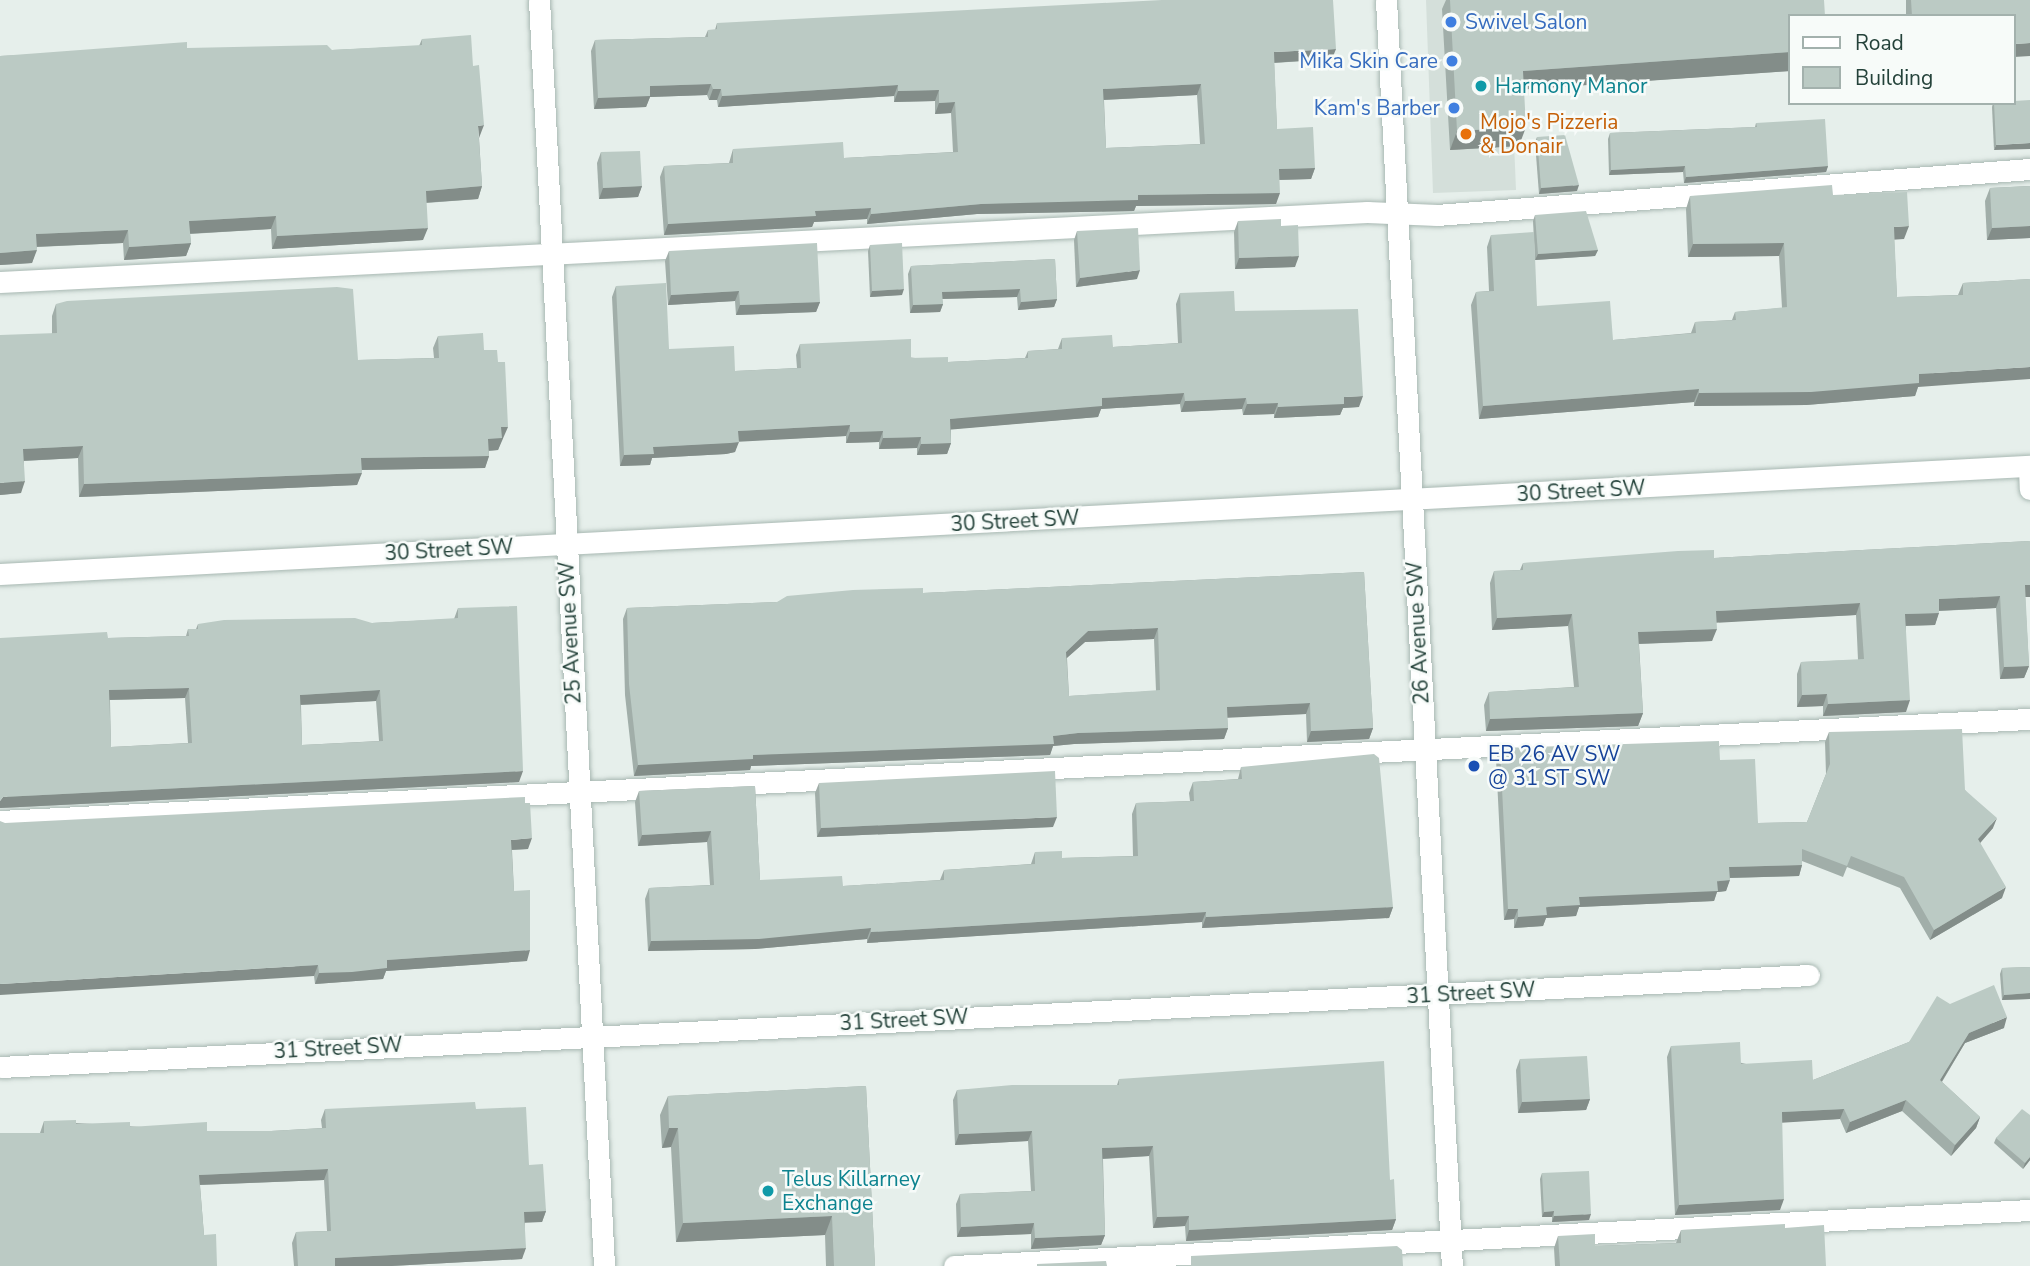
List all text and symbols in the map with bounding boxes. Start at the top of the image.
place label: Swivel Salon [1465,9,1588,35]
marker: Swivel Salon [1443,14,1459,30]
legend [1788,14,2016,105]
text: Road [1855,29,1904,57]
place label: Mika Skin Care [1299,48,1438,74]
marker: Mika Skin Care [1444,53,1460,69]
text: Building [1855,64,1933,92]
place label: Harmony Manor [1495,73,1648,99]
marker: Harmony Manor [1473,78,1489,94]
place label: Kam's Barber [1314,95,1440,121]
marker: Kam's Barber [1446,100,1462,116]
place label: Mojo's Pizzeria & Donair [1480,109,1618,159]
marker: Mojo's Pizzeria & Donair [1458,126,1474,142]
street label: 30 Street SW [1516,475,1646,507]
street label: 30 Street SW [950,505,1080,537]
street label: 30 Street SW [384,534,514,566]
street label: 25 Avenue SW [554,561,586,705]
street label: 26 Avenue SW [1402,561,1434,705]
place label: EB 26 AV SW @ 31 ST SW [1488,741,1620,791]
marker: EB 26 AV SW @ 31 ST SW [1466,758,1482,774]
street label: 31 Street SW [1406,977,1536,1009]
street label: 31 Street SW [839,1004,969,1036]
street label: 31 Street SW [273,1032,403,1064]
place label: Telus Killarney Exchange [782,1166,921,1216]
marker: Telus Killarney Exchange [760,1183,776,1199]

